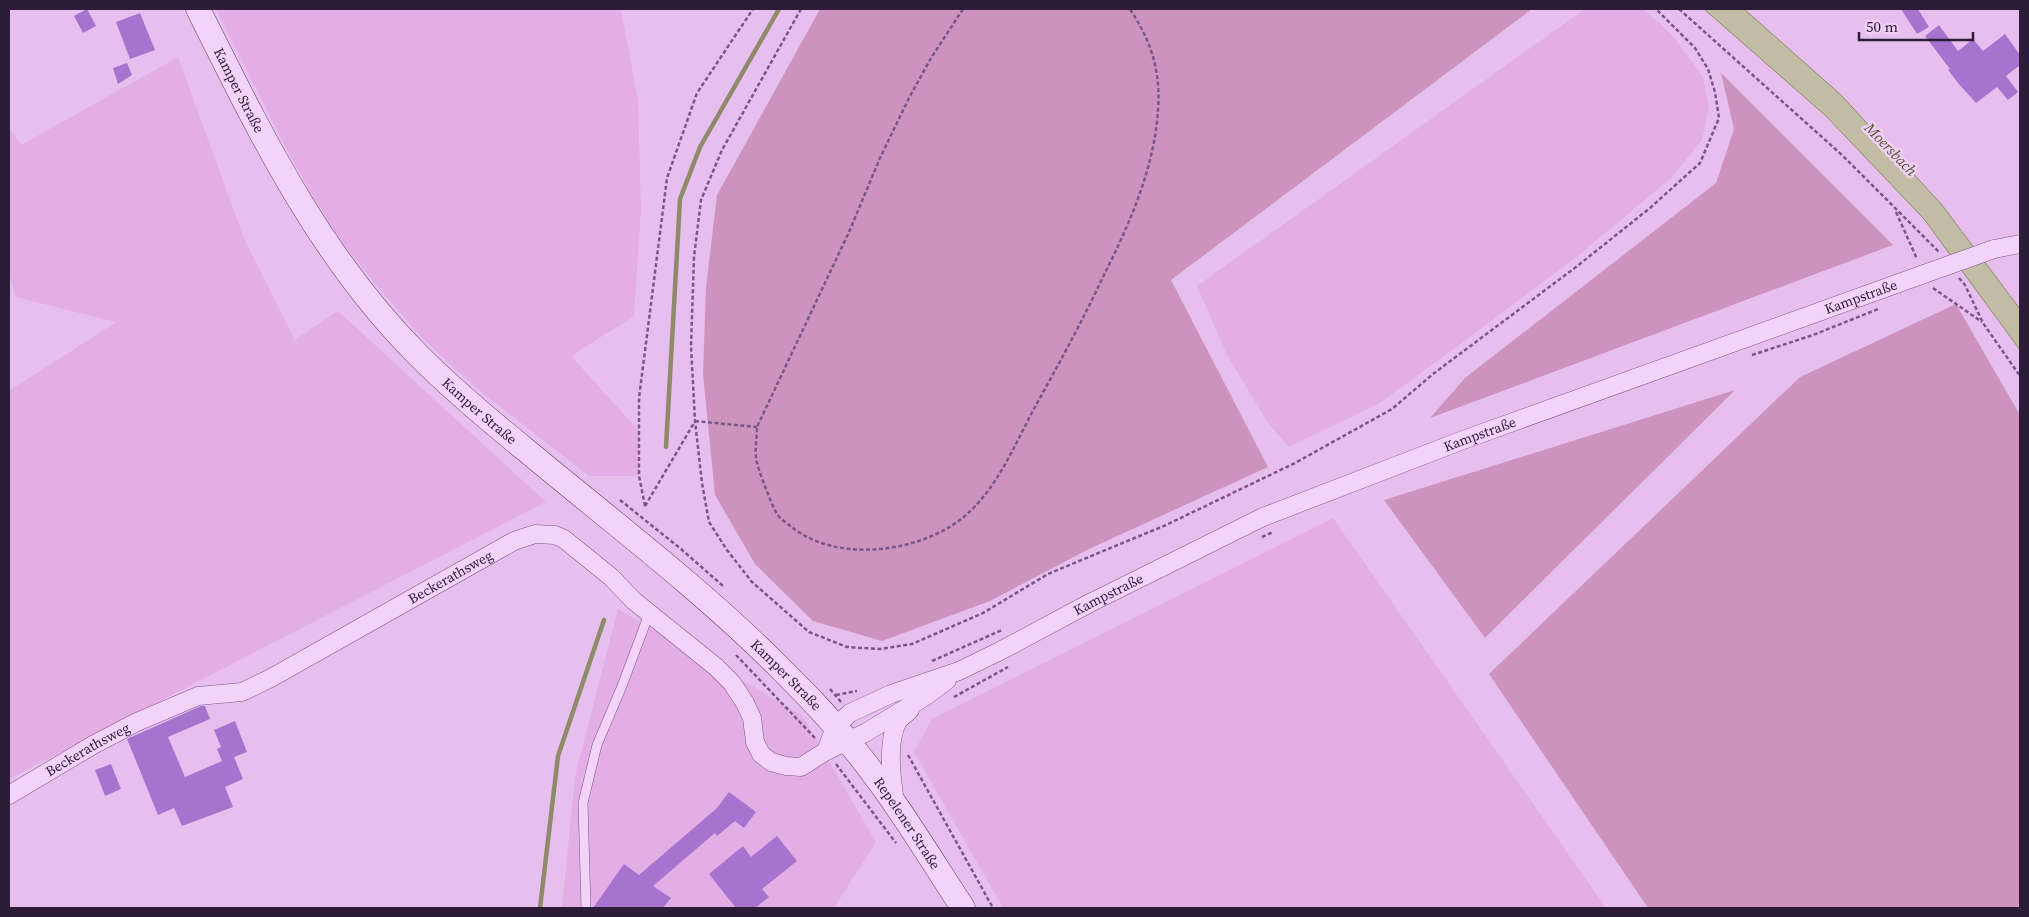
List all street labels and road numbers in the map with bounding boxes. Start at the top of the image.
street label: Kamper Straße [209,44,269,136]
street label: Kampstraße [1822,275,1900,319]
street label: Kamper Straße [438,373,521,449]
street label: Kampstraße [1441,412,1519,457]
street label: Beckerathsweg [405,545,496,609]
street label: Kampstraße [1070,568,1147,620]
street label: Kamper Straße [746,635,826,715]
street label: Beckerathsweg [42,717,133,781]
street label: Repelener Straße [869,773,946,873]

